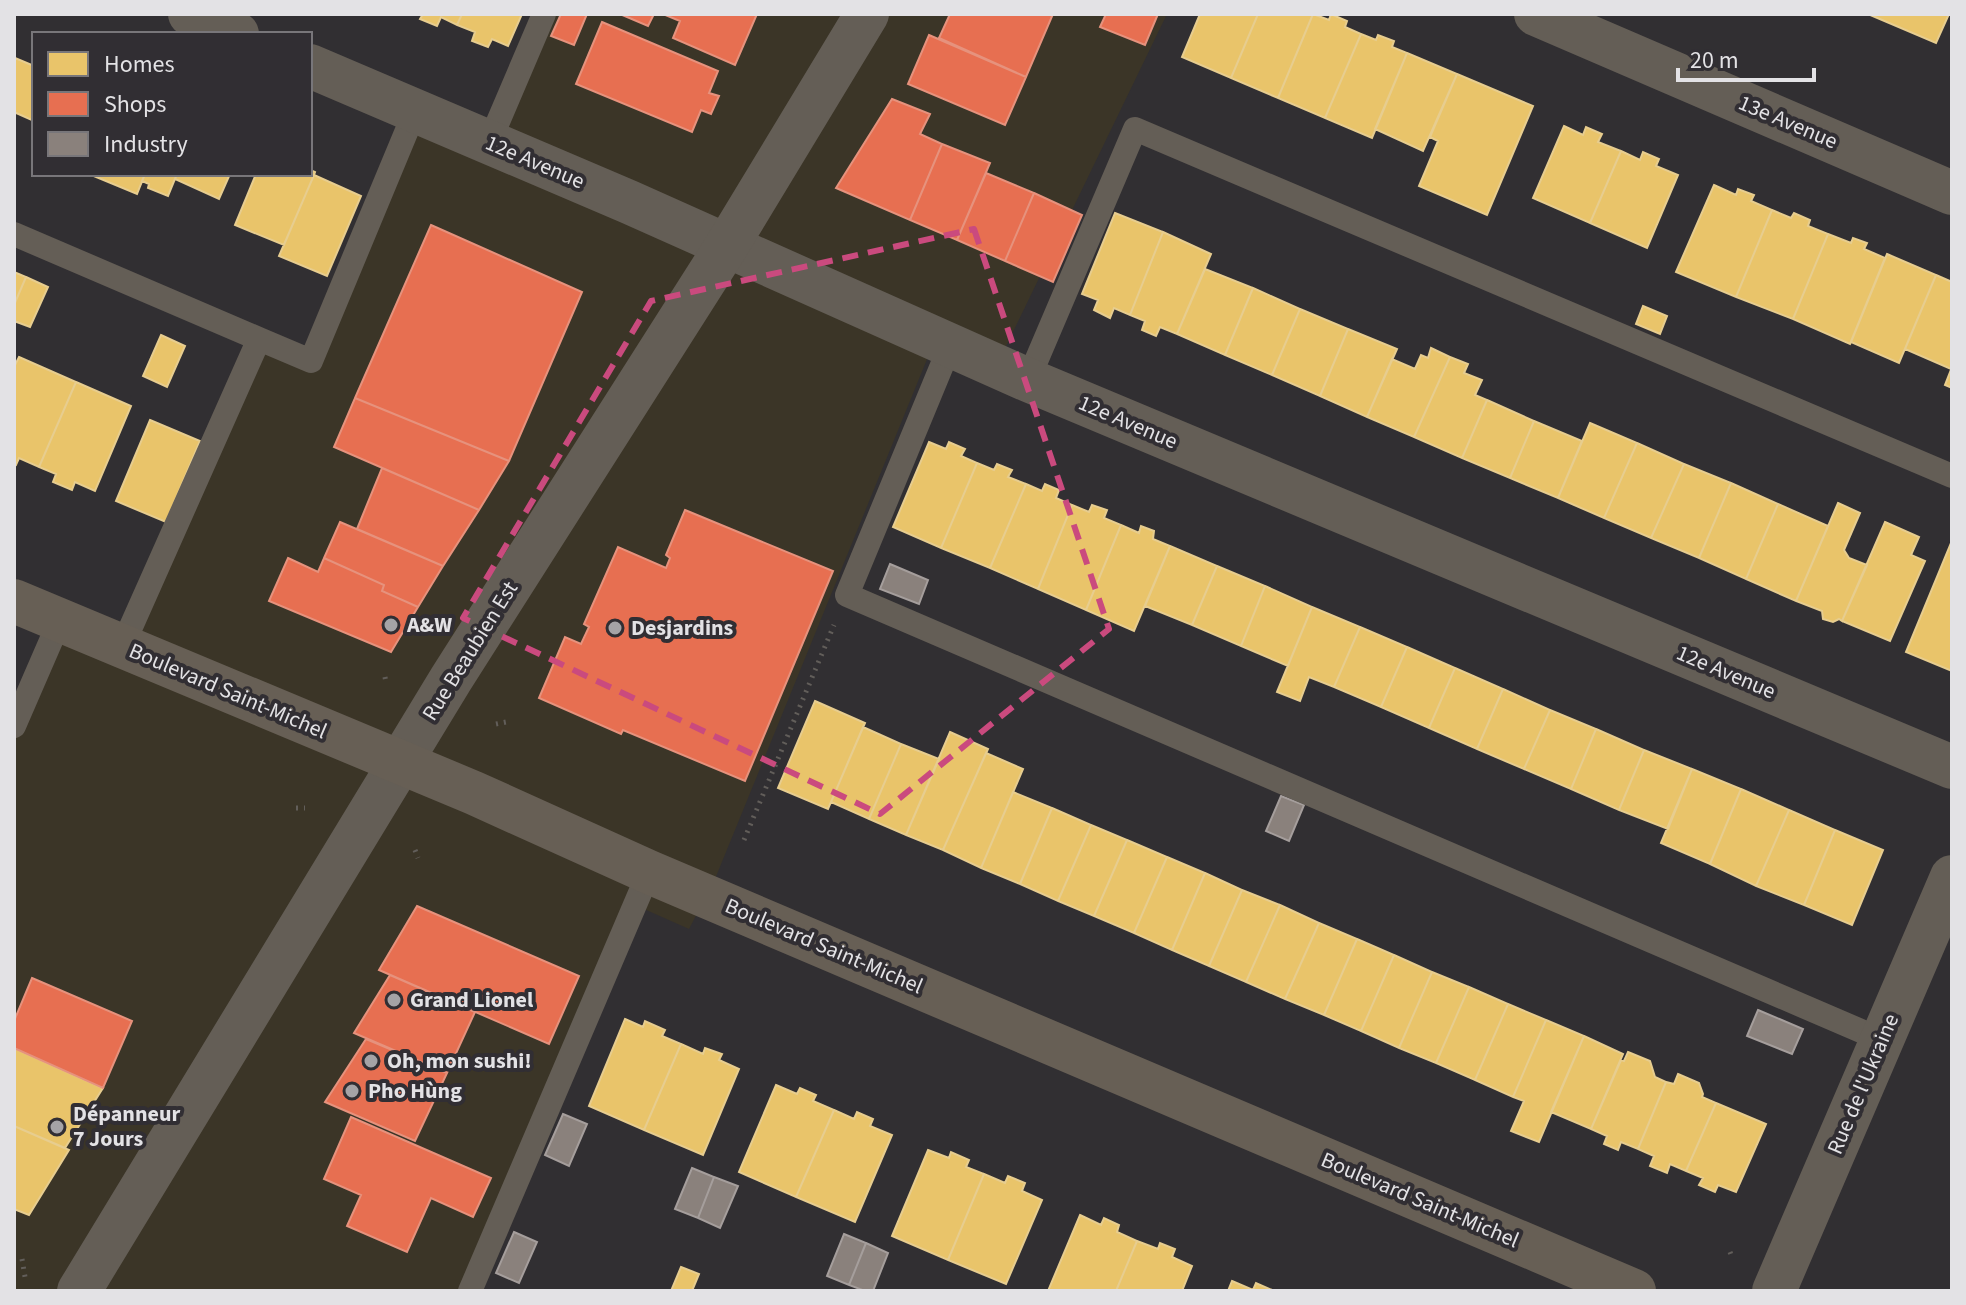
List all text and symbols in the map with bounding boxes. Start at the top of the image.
legend [32,32,312,176]
scale bar [1678,32,1814,82]
text: 20 m [1690,43,1739,78]
text: Homes [104,47,175,82]
text: Shops [104,87,166,122]
street label: 13e Avenue [1733,87,1843,157]
text: Industry [104,127,188,162]
street label: 12e Avenue [480,127,590,197]
street label: 12e Avenue [1073,387,1183,457]
street label: Rue Beaubien Est [414,575,526,727]
place label: A&W [406,609,452,641]
place label: Desjardins [631,612,734,644]
marker: A&W [382,616,400,634]
marker: Desjardins [606,619,624,637]
street label: Boulevard Saint-Michel [124,635,332,747]
street label: 12e Avenue [1671,637,1781,707]
street label: Boulevard Saint-Michel [720,890,928,1002]
place label: Grand Lionel [410,984,534,1016]
marker: Grand Lionel [385,991,403,1009]
street label: Rue de l'Ukraine [1819,1009,1907,1159]
place label: Oh, mon sushi! [387,1045,532,1077]
marker: Oh, mon sushi! [362,1052,380,1070]
place label: Pho Hùng [368,1075,462,1107]
marker: Pho Hùng [343,1082,361,1100]
place label: Dépanneur 7 Jours [73,1098,180,1155]
marker: Dépanneur 7 Jours [48,1118,66,1136]
street label: Boulevard Saint-Michel [1316,1144,1524,1256]

